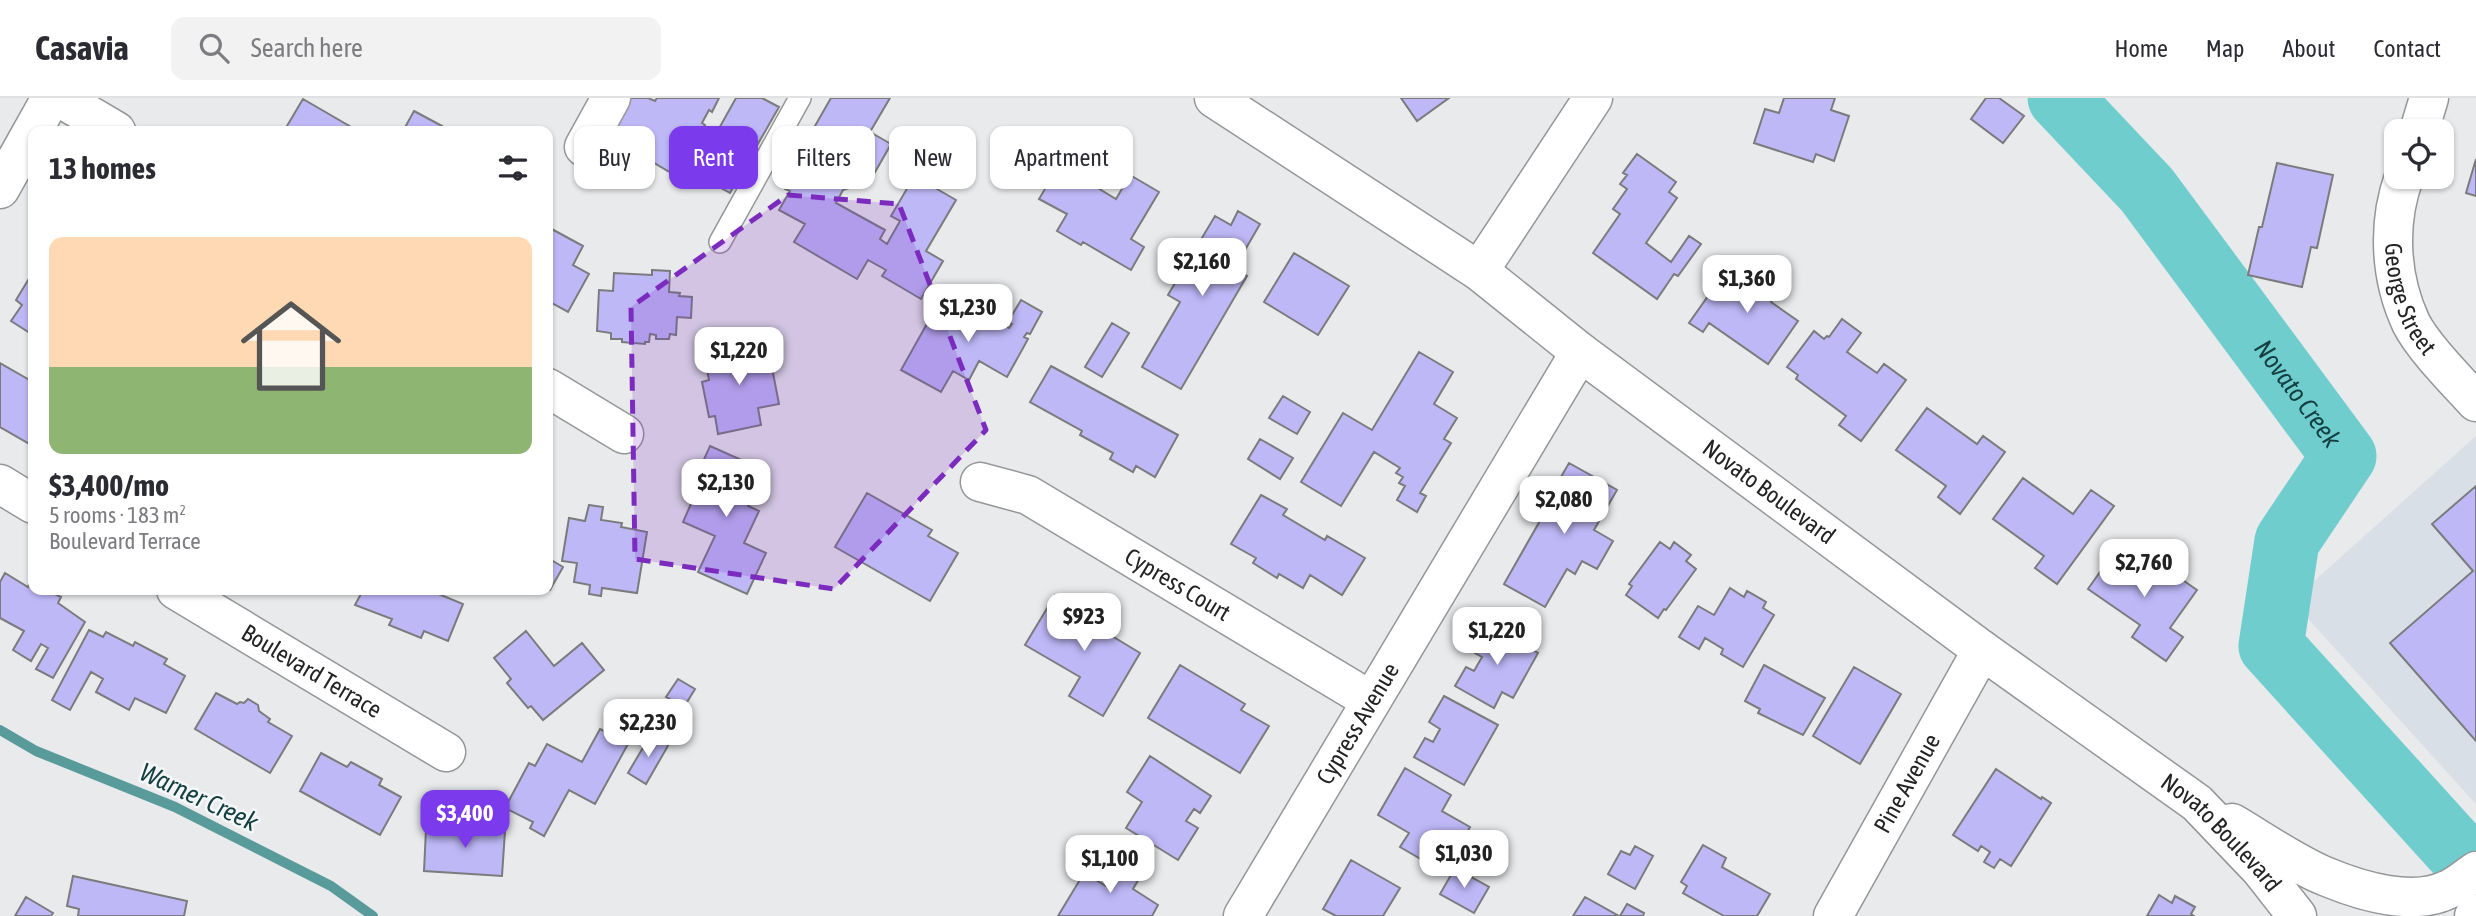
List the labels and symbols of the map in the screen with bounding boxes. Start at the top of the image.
pin: $2,160 [1145,238,1259,298]
street label: George Street [2380,242,2442,360]
pin: $1,360 [1690,256,1804,315]
pin: $1,230 [911,285,1025,344]
pin: $1,220 [682,328,796,387]
water label: Novato Creek [2248,334,2348,454]
street label: Novato Boulevard [1698,434,1841,549]
pin: $2,130 [669,460,783,519]
pin: $2,080 [1507,476,1621,536]
pin: $2,760 [2087,540,2201,599]
street label: Cypress Court [1120,542,1235,626]
pin: $923 [1043,594,1125,653]
pin: $1,220 [1440,608,1554,667]
street label: Boulevard Terrace [237,619,387,723]
street label: Cypress Avenue [1311,658,1404,789]
pin: $2,230 [591,700,705,759]
street label: Pine Avenue [1868,729,1945,837]
water label: Warner Creek [135,757,263,838]
street label: Novato Boulevard [2156,768,2287,897]
pin: $3,400 [408,790,522,850]
pin: $1,030 [1407,830,1521,890]
pin: $1,100 [1053,836,1167,895]

